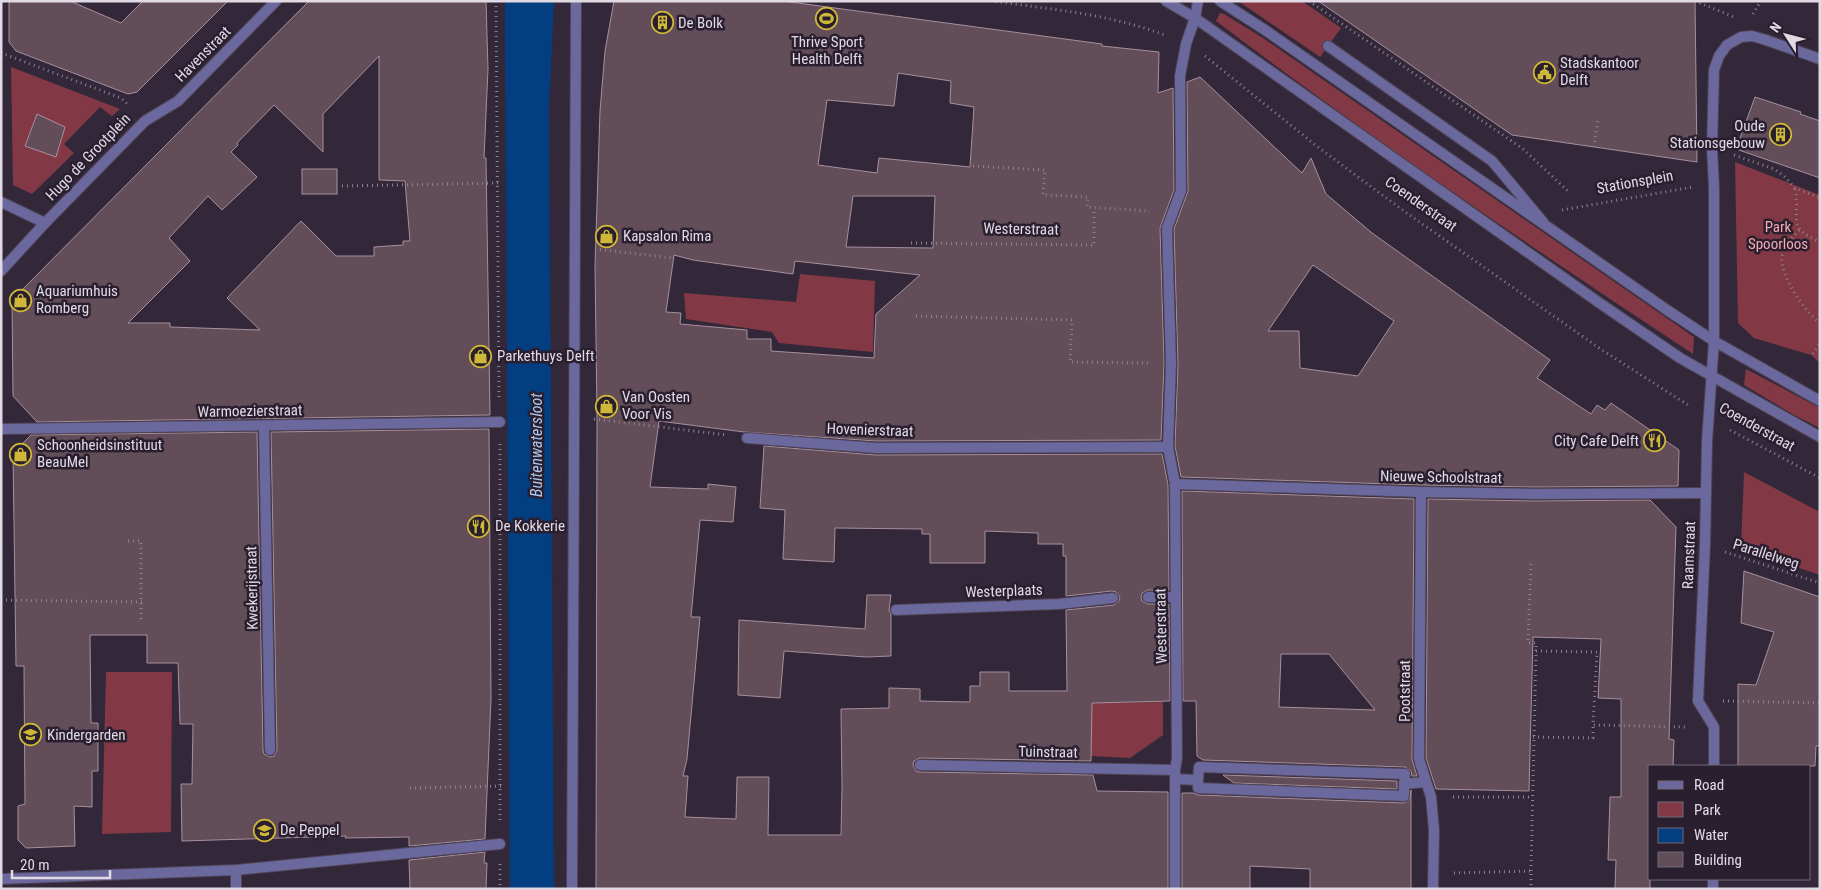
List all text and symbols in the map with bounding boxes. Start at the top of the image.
sports icon: Thrive Sport Health Delft [815,7,839,31]
north arrow [1761,10,1811,60]
building icon: De Bolk [650,11,674,35]
place label: De Bolk [678,14,723,32]
text: N [1766,19,1784,36]
street label: Havenstraat [171,22,235,86]
place label: Thrive Sport Health Delft [791,33,863,68]
place label: Stadskantoor Delft [1560,54,1639,89]
public building icon: Stadskantoor Delft [1532,60,1556,84]
street label: Hugo de Grootplein [42,110,134,204]
place label: Oude Stationsgebouw [1670,117,1765,152]
building icon: Oude Stationsgebouw [1769,123,1793,147]
street label: Stationsplein [1595,166,1675,198]
street label: Coenderstraat [1382,173,1460,235]
park label: Park Spoorloos [1748,218,1808,253]
street label: Westerstraat [983,219,1059,239]
shop icon: Kapsalon Rima [595,224,619,248]
place label: Kapsalon Rima [623,227,711,245]
place label: Aquariumhuis Romberg [36,282,118,317]
shop icon: Aquariumhuis Romberg [8,288,32,312]
shop icon: Parkethuys Delft [469,344,493,368]
place label: Parkethuys Delft [497,347,594,365]
place label: Van Oosten Voor Vis [622,388,690,423]
water label: Buitenwatersloot [527,393,546,497]
shop icon: Van Oosten Voor Vis [594,394,618,418]
street label: Coenderstraat [1716,399,1798,455]
street label: Warmoezierstraat [197,401,303,421]
street label: Hovenierstraat [826,419,914,441]
restaurant icon: City Cafe Delft [1643,429,1667,453]
place label: City Cafe Delft [1554,432,1639,450]
place label: Schoonheidsinstituut BeauMel [37,436,162,471]
shop icon: Schoonheidsinstituut BeauMel [9,442,33,466]
street label: Nieuwe Schoolstraat [1380,467,1502,487]
restaurant icon: De Kokkerie [467,514,491,538]
place label: De Kokkerie [495,517,565,535]
street label: Raamstraat [1679,521,1699,589]
street label: Parallelweg [1731,535,1801,573]
street label: Kwekerijstraat [242,546,262,630]
street label: Westerplaats [965,581,1043,601]
street label: Westerstraat [1151,588,1171,664]
street label: Pootstraat [1396,660,1414,722]
school or university icon: Kindergarden [19,723,43,747]
place label: Kindergarden [47,726,126,744]
street label: Tuinstraat [1018,742,1078,762]
legend [1648,765,1811,880]
text: Road [1694,776,1724,794]
text: Park [1694,801,1721,819]
school or university icon: De Peppel [252,818,276,842]
place label: De Peppel [280,821,340,839]
text: Water [1694,826,1729,844]
scale bar [12,848,110,880]
text: Building [1694,851,1742,869]
text: 20 m [20,856,50,874]

